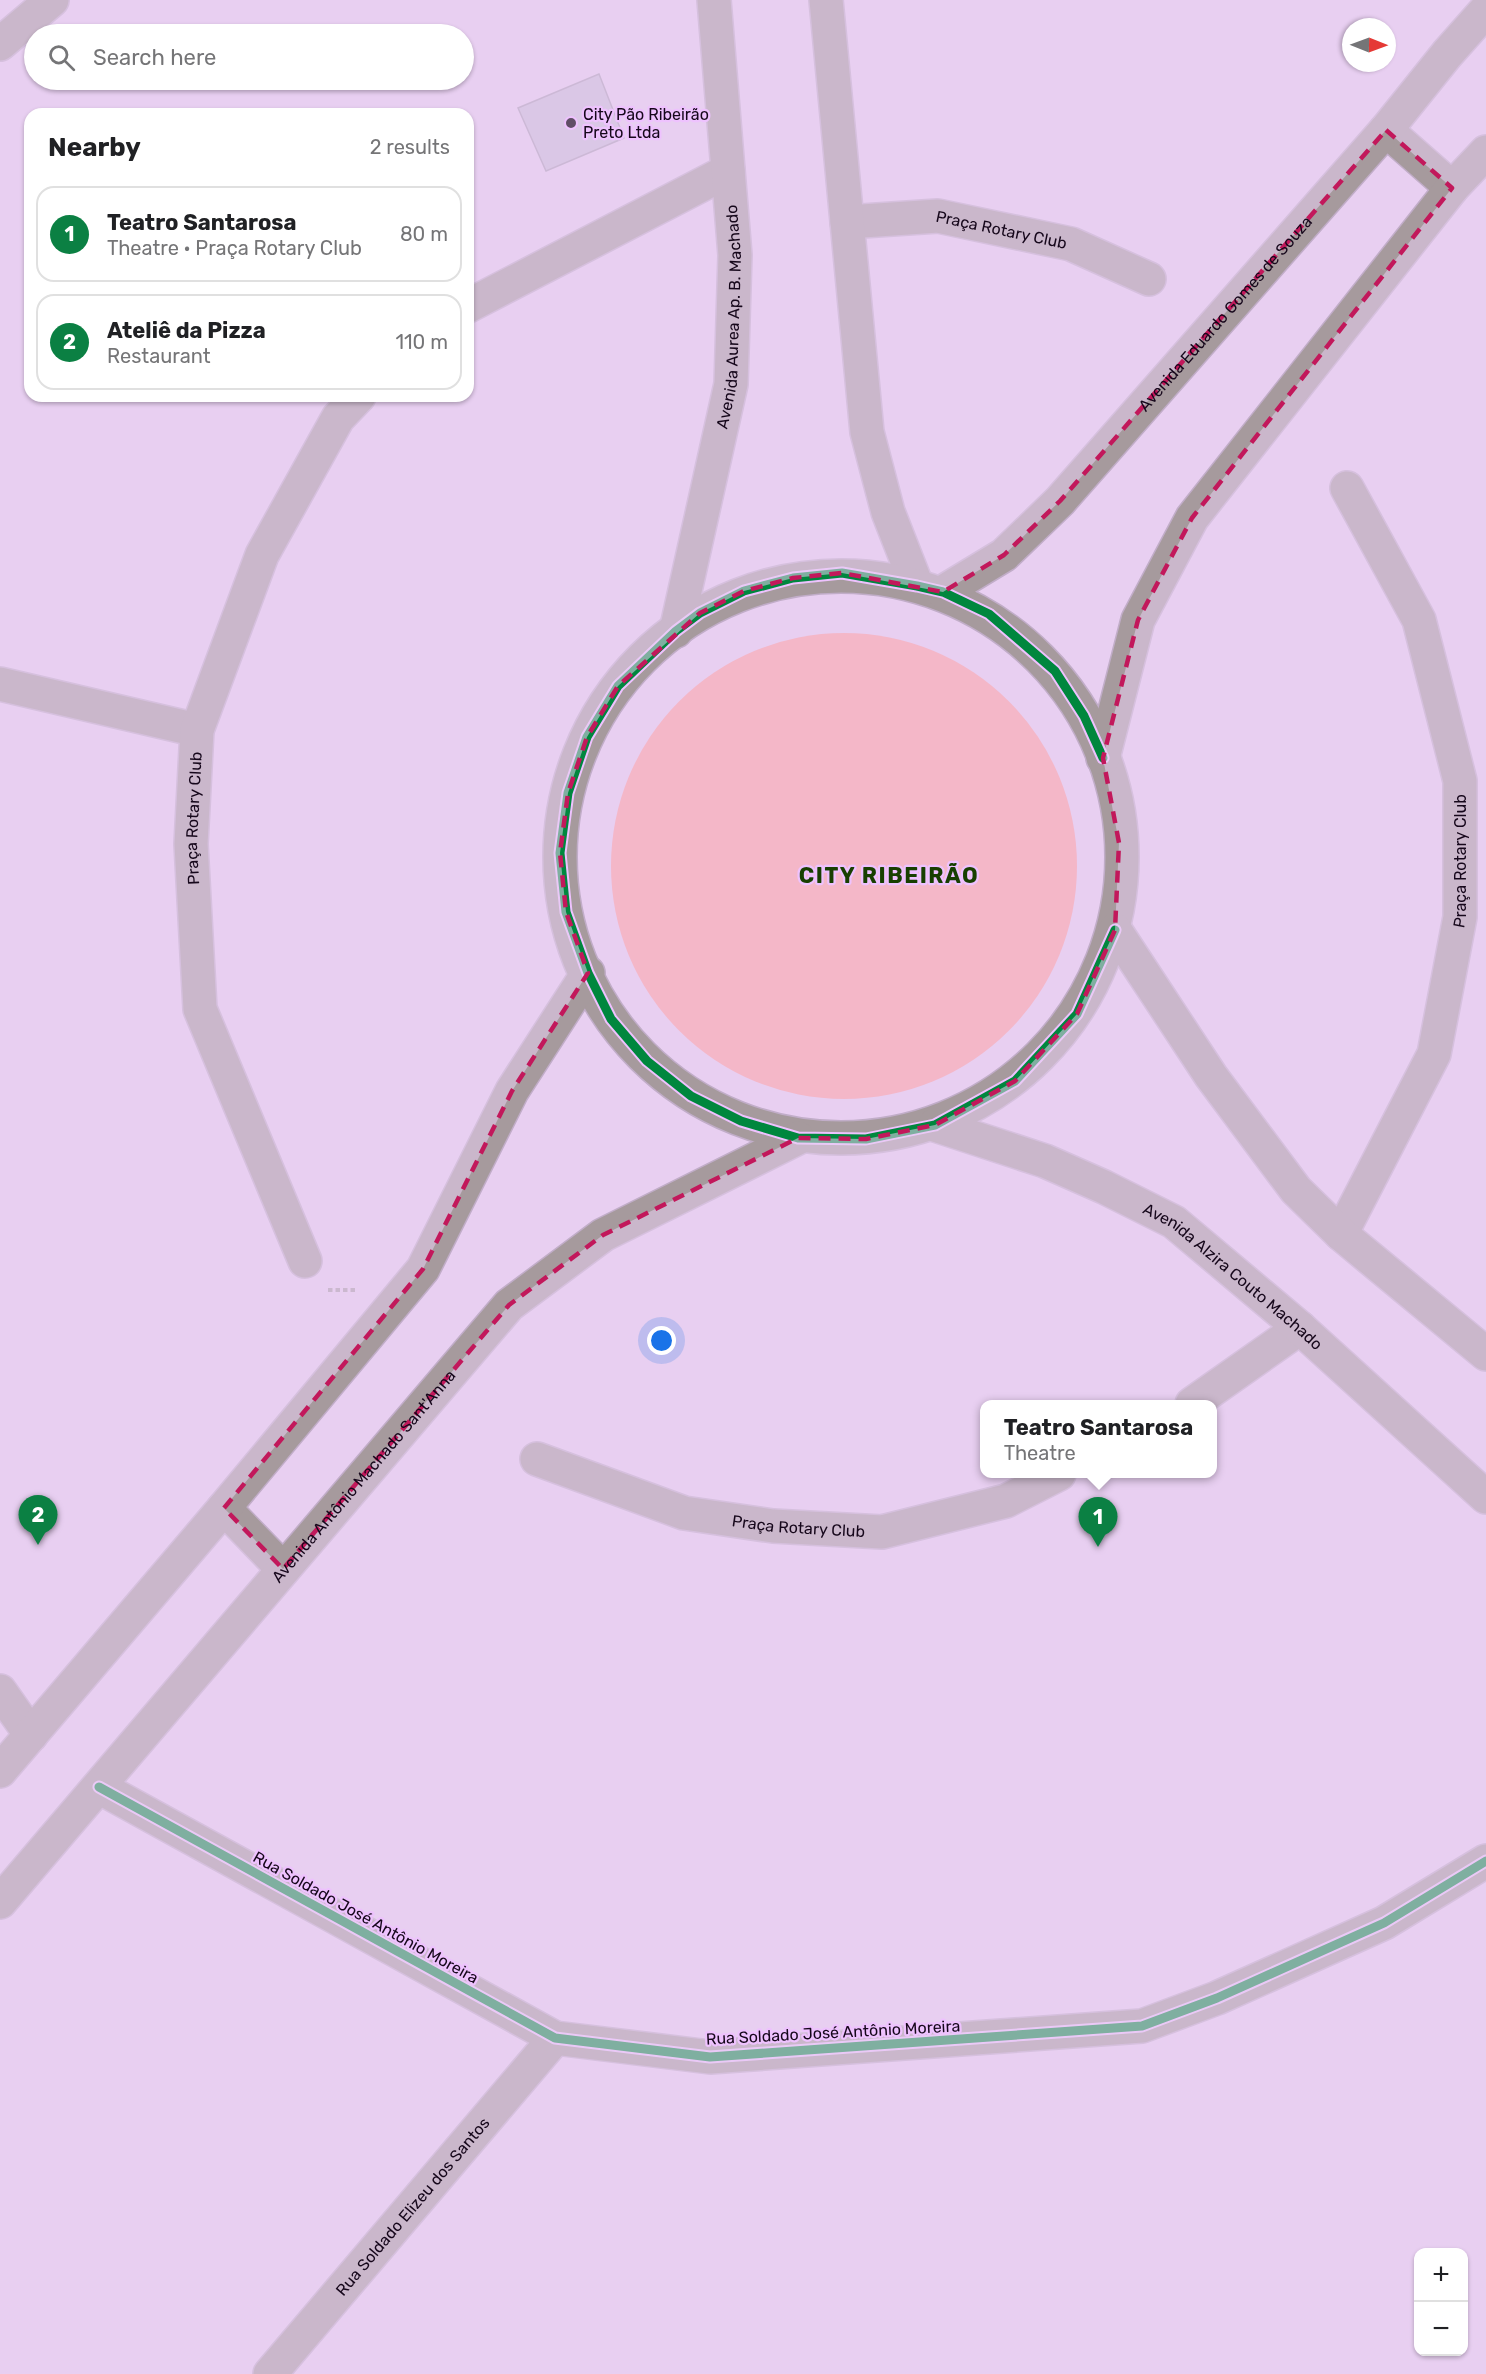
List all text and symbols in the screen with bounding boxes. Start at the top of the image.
north arrow [1342,18,1396,72]
search box [24,24,474,90]
icon: search [45,41,78,74]
text: Search here [93,44,216,71]
place label: City Pão Ribeirão Preto Ltda [583,105,709,142]
marker: City Pão Ribeirão Preto Ltda [564,116,578,130]
text: Nearby [48,132,141,163]
text: 2 results [370,135,450,159]
street label: Avenida Aurea Ap. B. Machado [712,204,745,431]
street label: Praça Rotary Club [934,207,1069,253]
text: Teatro Santarosa [107,209,296,236]
street label: Avenida Eduardo Gomes de Souza [1135,212,1316,415]
text: 1 [65,222,74,246]
text: 80 m [400,222,448,246]
text: Theatre · Praça Rotary Club [107,236,362,260]
text: Ateliê da Pizza [107,317,266,344]
text: 2 [63,330,76,354]
text: 110 m [396,330,448,354]
text: Restaurant [107,344,211,368]
street label: Praça Rotary Club [182,751,206,885]
street label: Praça Rotary Club [1449,794,1470,929]
district label: CITY RIBEIRÃO [799,862,979,889]
street label: Avenida Alzira Couto Machado [1140,1199,1326,1354]
your location [647,1326,676,1355]
street label: Avenida Antônio Machado Sant'Anna [268,1366,460,1586]
popup [980,1400,1217,1478]
text: Teatro Santarosa [1004,1414,1193,1441]
text: Theatre [1004,1441,1076,1465]
pin: 2 [18,1496,57,1545]
pin: 1 [1078,1498,1118,1547]
street label: Praça Rotary Club [731,1511,866,1541]
street label: Rua Soldado José Antônio Moreira [250,1847,482,1987]
street label: Rua Soldado José Antônio Moreira [705,2016,961,2049]
street label: Rua Soldado Elizeu dos Santos [332,2114,494,2300]
map controls [1414,2248,1468,2356]
button: + [1414,2248,1468,2302]
button: − [1414,2302,1468,2356]

